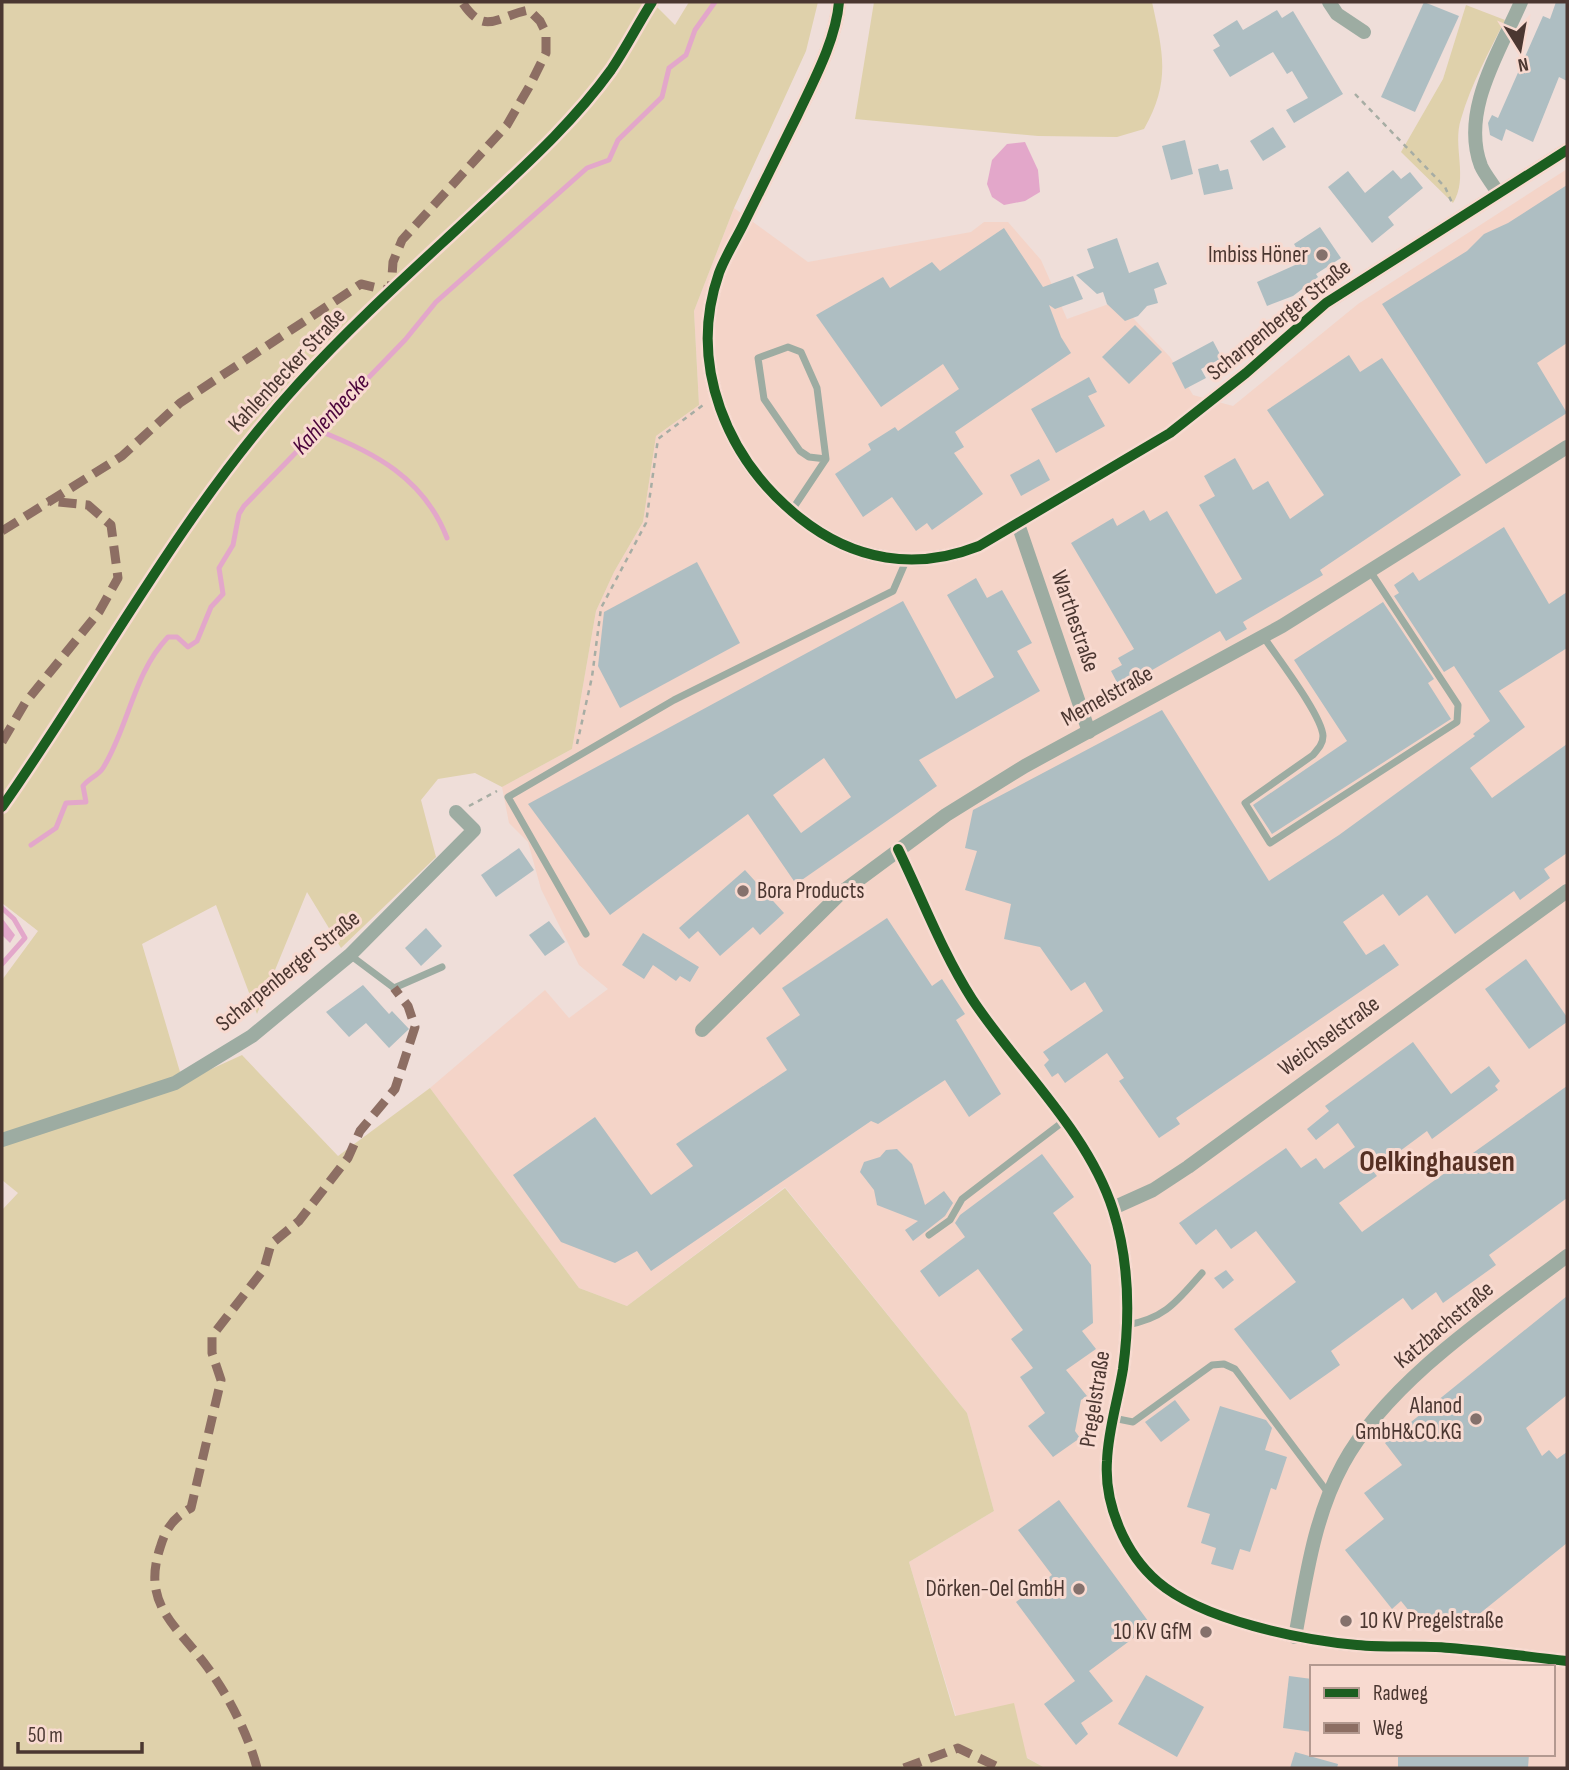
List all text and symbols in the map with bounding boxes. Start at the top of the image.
north arrow [1485,14,1555,84]
text: N [1516,52,1530,76]
place label: Imbiss Höner [1208,241,1308,269]
marker: Imbiss Höner [1314,247,1330,263]
street label: Scharpenberger Straße [1201,253,1357,387]
street label: Kahlenbecker Straße [223,302,351,438]
water label: Kahlenbecke [286,368,376,460]
street label: Warthestraße [1045,567,1105,675]
street label: Memelstraße [1056,659,1158,733]
place label: Bora Products [757,877,864,905]
marker: Bora Products [735,883,751,899]
street label: Scharpenberger Straße [210,904,366,1038]
street label: Weichselstraße [1273,990,1385,1082]
district label: Oelkinghausen [1359,1144,1515,1180]
street label: Katzbachstraße [1389,1275,1499,1375]
street label: Pregelstraße [1074,1349,1116,1449]
place label: Alanod GmbH&CO.KG [1355,1392,1462,1446]
marker: Alanod GmbH&CO.KG [1468,1411,1484,1427]
place label: Dörken-Oel GmbH [926,1575,1065,1603]
marker: Dörken-Oel GmbH [1071,1581,1087,1597]
place label: 10 KV Pregelstraße [1360,1607,1504,1635]
marker: 10 KV Pregelstraße [1338,1613,1354,1629]
place label: 10 KV GfM [1113,1618,1192,1646]
marker: 10 KV GfM [1198,1624,1214,1640]
legend [1310,1665,1555,1756]
text: Radweg [1373,1681,1428,1706]
scale bar [18,1710,142,1754]
text: Weg [1373,1716,1403,1741]
text: 50 m [28,1723,63,1748]

